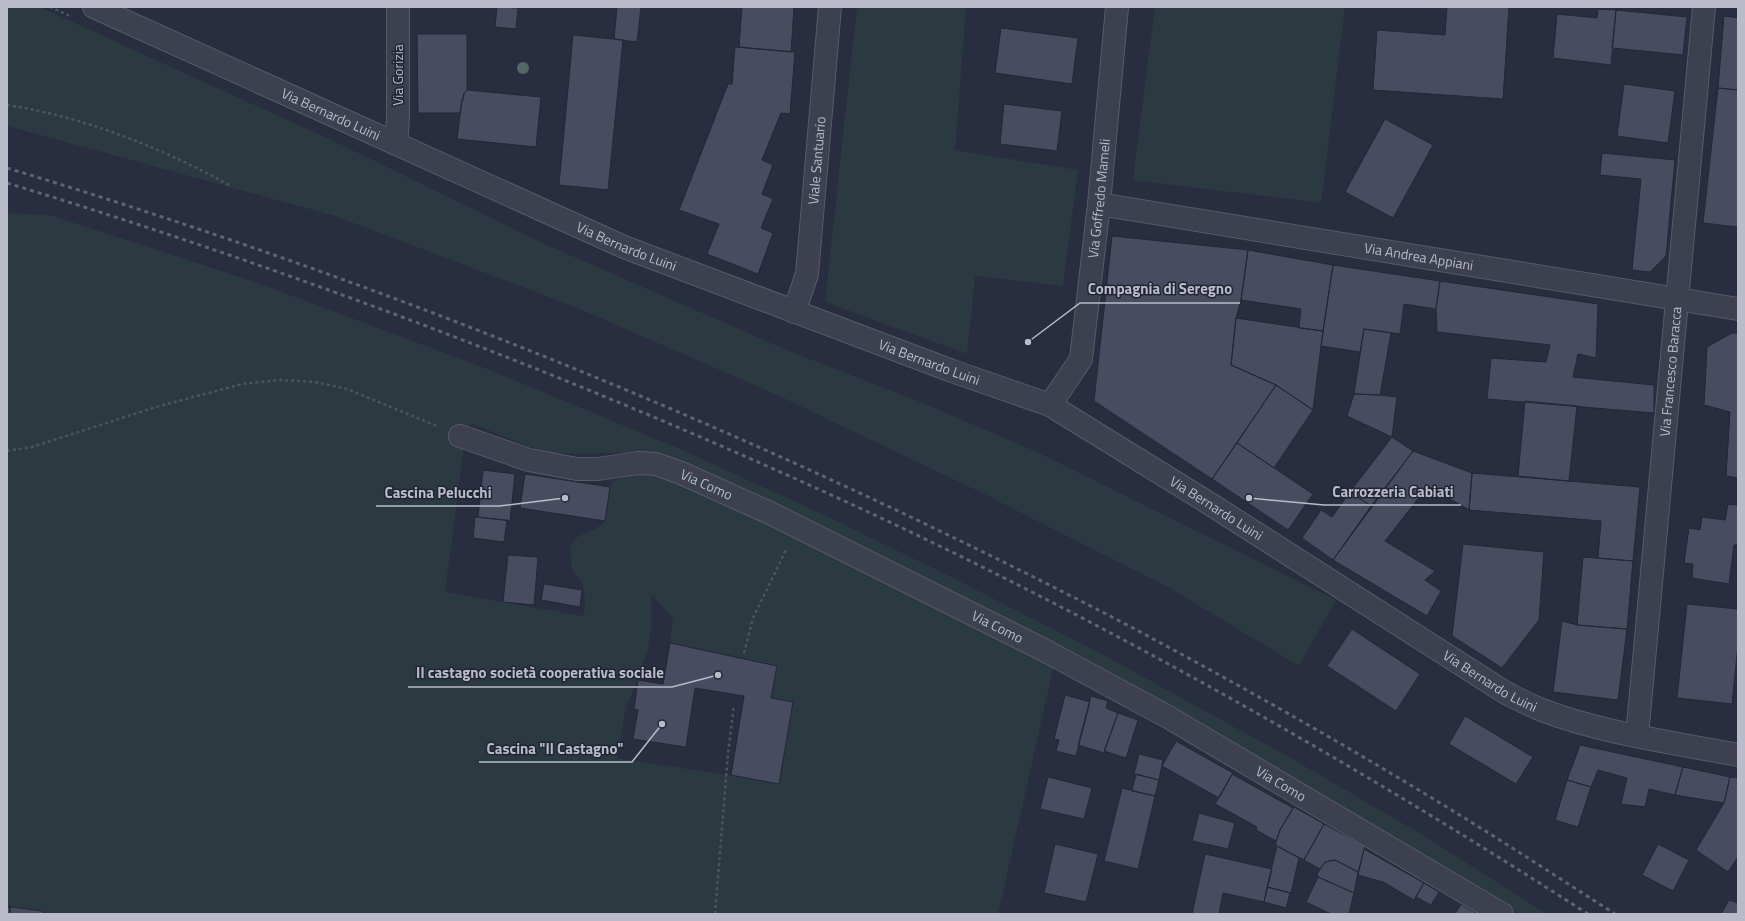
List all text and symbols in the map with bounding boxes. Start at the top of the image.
street label: Via Gorizia [387,44,408,106]
street label: Via Bernardo Luini [278,82,384,145]
street label: Viale Santuario [802,116,831,206]
street label: Via Goffredo Mameli [1082,138,1115,259]
street label: Via Bernardo Luini [573,216,680,276]
street label: Via Andrea Appiani [1363,237,1475,275]
callout: Compagnia di Seregno [1080,276,1240,303]
text: Compagnia di Seregno [1088,277,1232,300]
street label: Via Francesco Baracca [1654,305,1686,438]
street label: Via Bernardo Luini [876,333,983,390]
street label: Via Como [677,463,736,505]
street label: Via Bernardo Luini [1166,470,1267,545]
callout: Carrozzeria Cabiati [1324,478,1461,505]
callout: Cascina Pelucchi [376,479,499,506]
text: Carrozzeria Cabiati [1332,480,1454,503]
text: Cascina Pelucchi [384,481,492,504]
street label: Via Como [968,605,1027,648]
street label: Via Bernardo Luini [1439,644,1541,717]
callout: Il castagno società cooperativa sociale [408,660,672,687]
text: Il castagno società cooperativa sociale [416,661,664,684]
callout: Cascina "Il Castagno" [479,735,632,762]
text: Cascina "Il Castagno" [487,737,623,760]
street label: Via Como [1252,760,1310,806]

